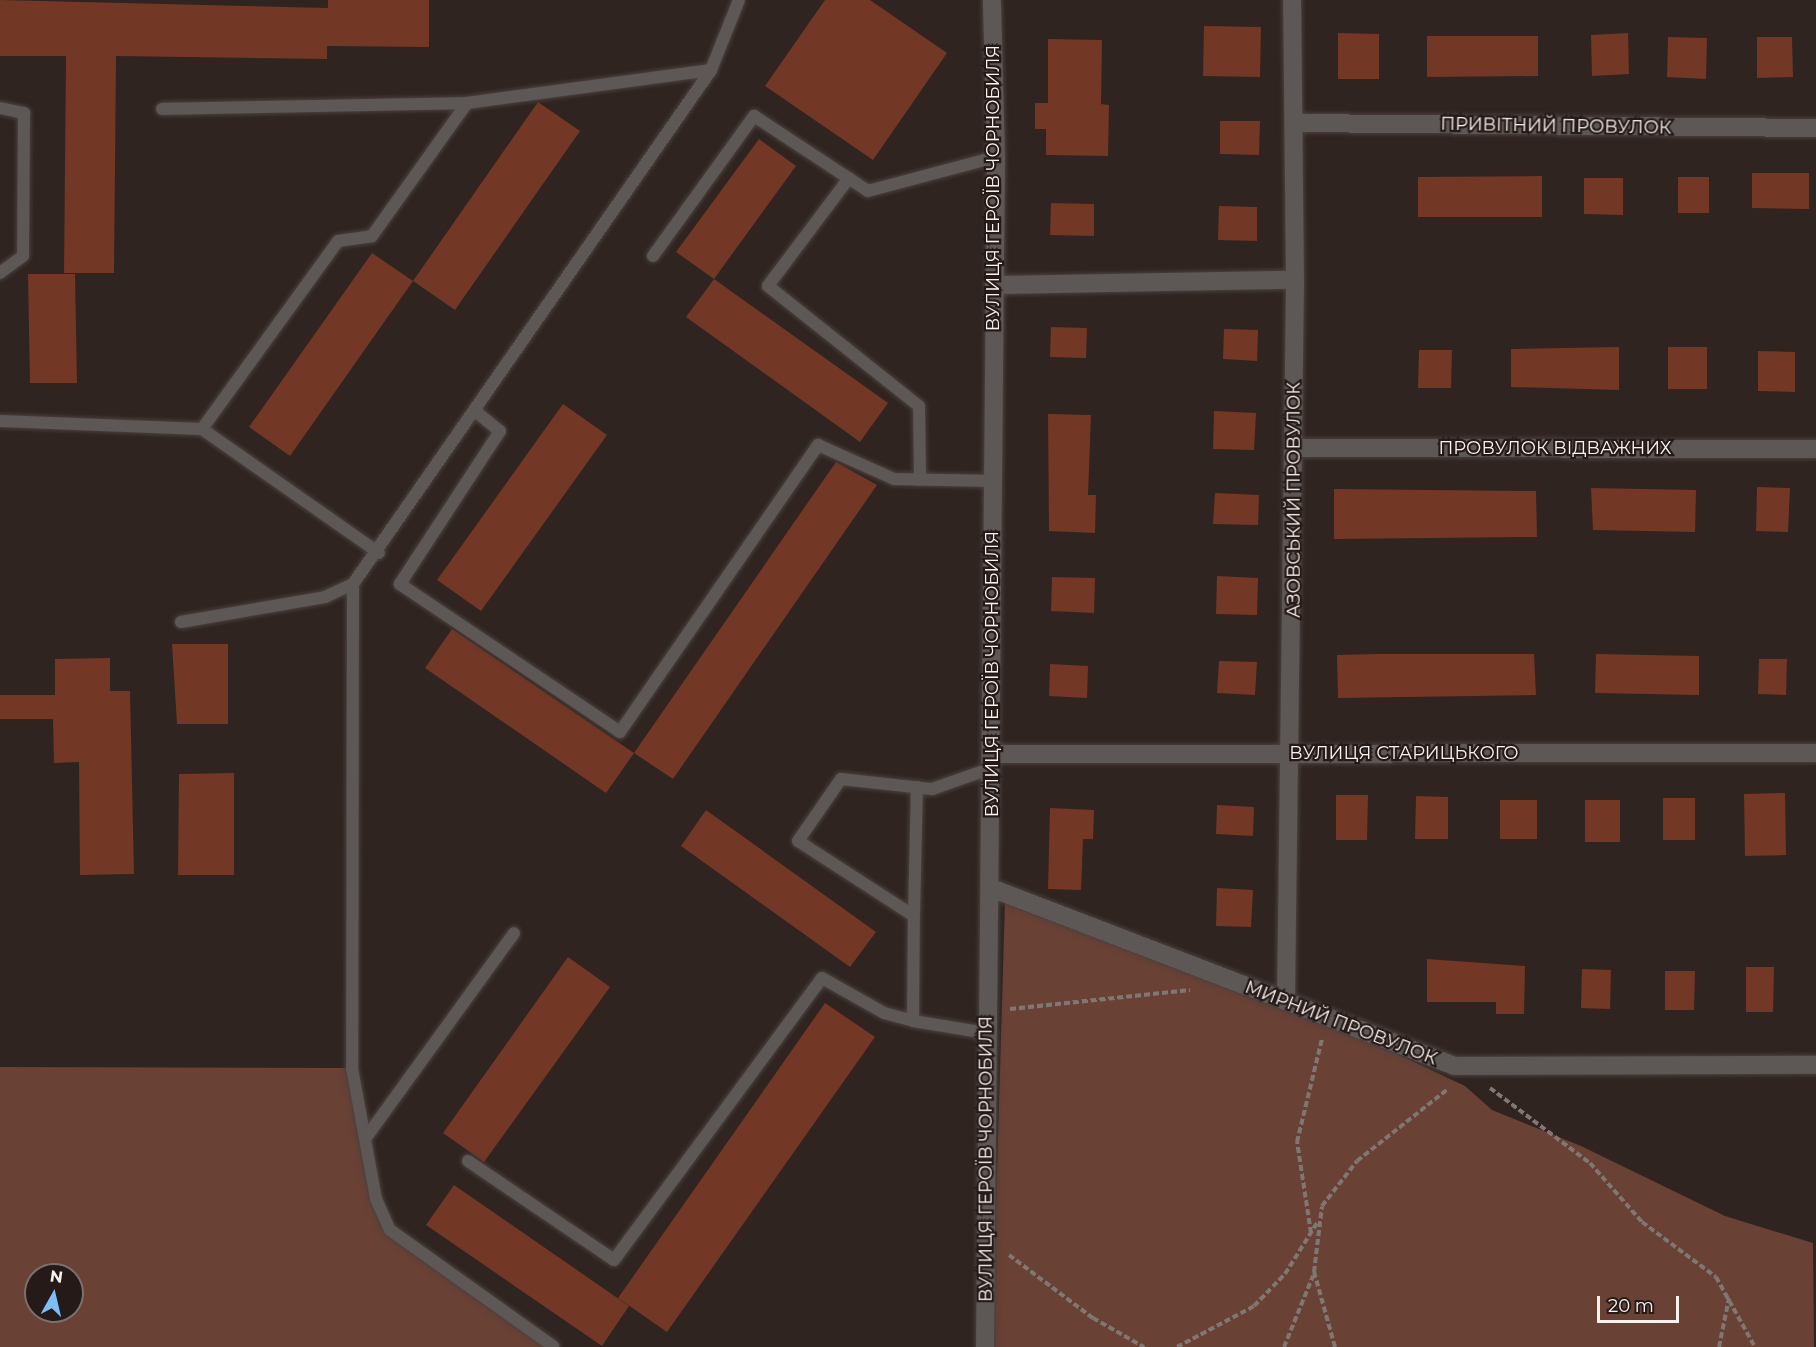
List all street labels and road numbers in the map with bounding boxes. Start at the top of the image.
street label: ВУЛИЦЯ ГЕРОЇВ ЧОРНОБИЛЯ [982,45,1004,331]
street label: ПРИВІТНИЙ ПРОВУЛОК [1440,113,1672,139]
street label: АЗОВСЬКИЙ ПРОВУЛОК [1283,382,1305,618]
street label: ПРОВУЛОК ВІДВАЖНИХ [1438,437,1672,459]
street label: ВУЛИЦЯ ГЕРОЇВ ЧОРНОБИЛЯ [981,531,1003,817]
street label: ВУЛИЦЯ СТАРИЦЬКОГО [1289,742,1519,764]
street label: МИРНИЙ ПРОВУЛОК [1242,976,1440,1070]
street label: ВУЛИЦЯ ГЕРОЇВ ЧОРНОБИЛЯ [975,1016,997,1302]

